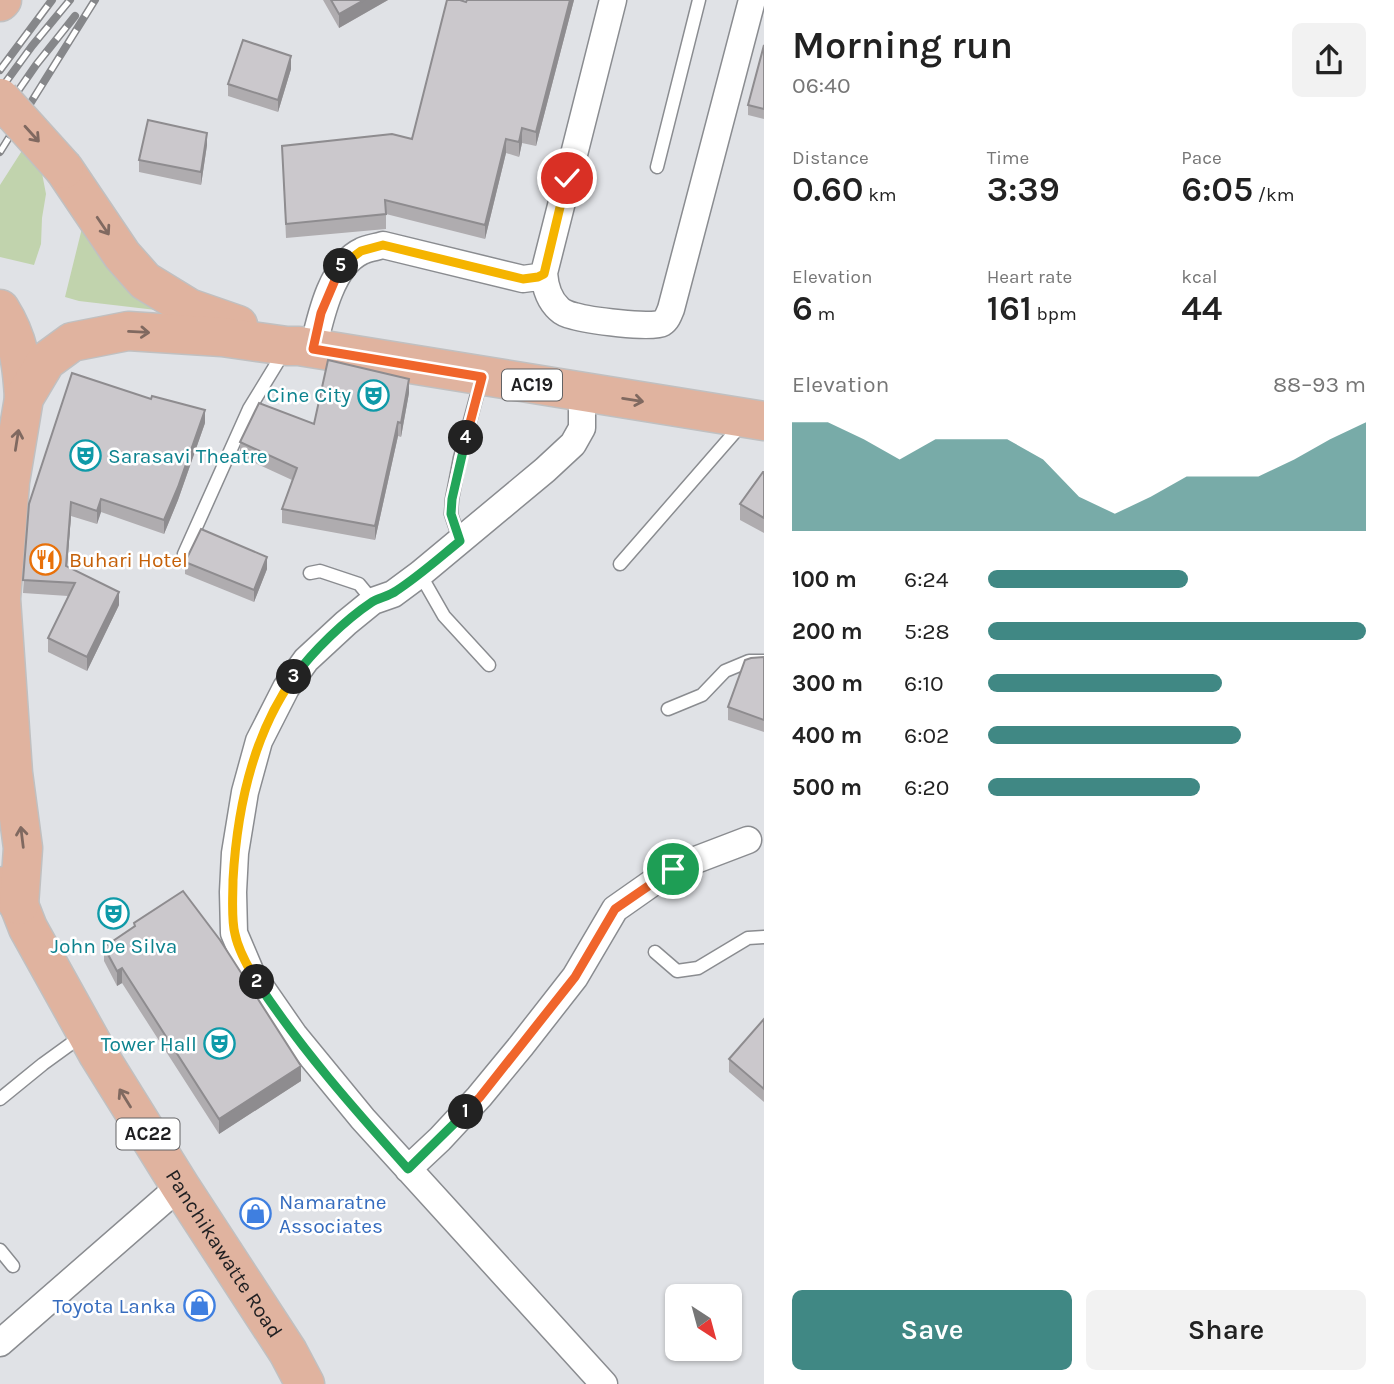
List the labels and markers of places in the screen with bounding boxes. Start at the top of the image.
pin [537,148,597,208]
pin: 5 [324,248,358,284]
theatre icon: Cine City [357,378,391,412]
place label: Cine City [267,383,351,407]
pin: 4 [448,420,484,456]
theatre icon: Sarasavi Theatre [68,439,102,473]
place label: Sarasavi Theatre [108,444,268,468]
restaurant icon: Buhari Hotel [29,543,63,577]
place label: Buhari Hotel [69,548,188,572]
pin: 3 [276,660,312,694]
pin [643,839,703,899]
theatre icon: John De Silva [97,897,131,931]
place label: John De Silva [51,934,177,958]
pin: 2 [240,964,274,1000]
theatre icon: Tower Hall [203,1027,237,1061]
place label: Tower Hall [101,1032,197,1056]
pin: 1 [448,1094,484,1130]
place label: Namaratne Associates [279,1190,387,1238]
shop icon: Namaratne Associates [239,1197,273,1231]
shop icon: Toyota Lanka [182,1289,216,1323]
place label: Toyota Lanka [53,1294,176,1318]

